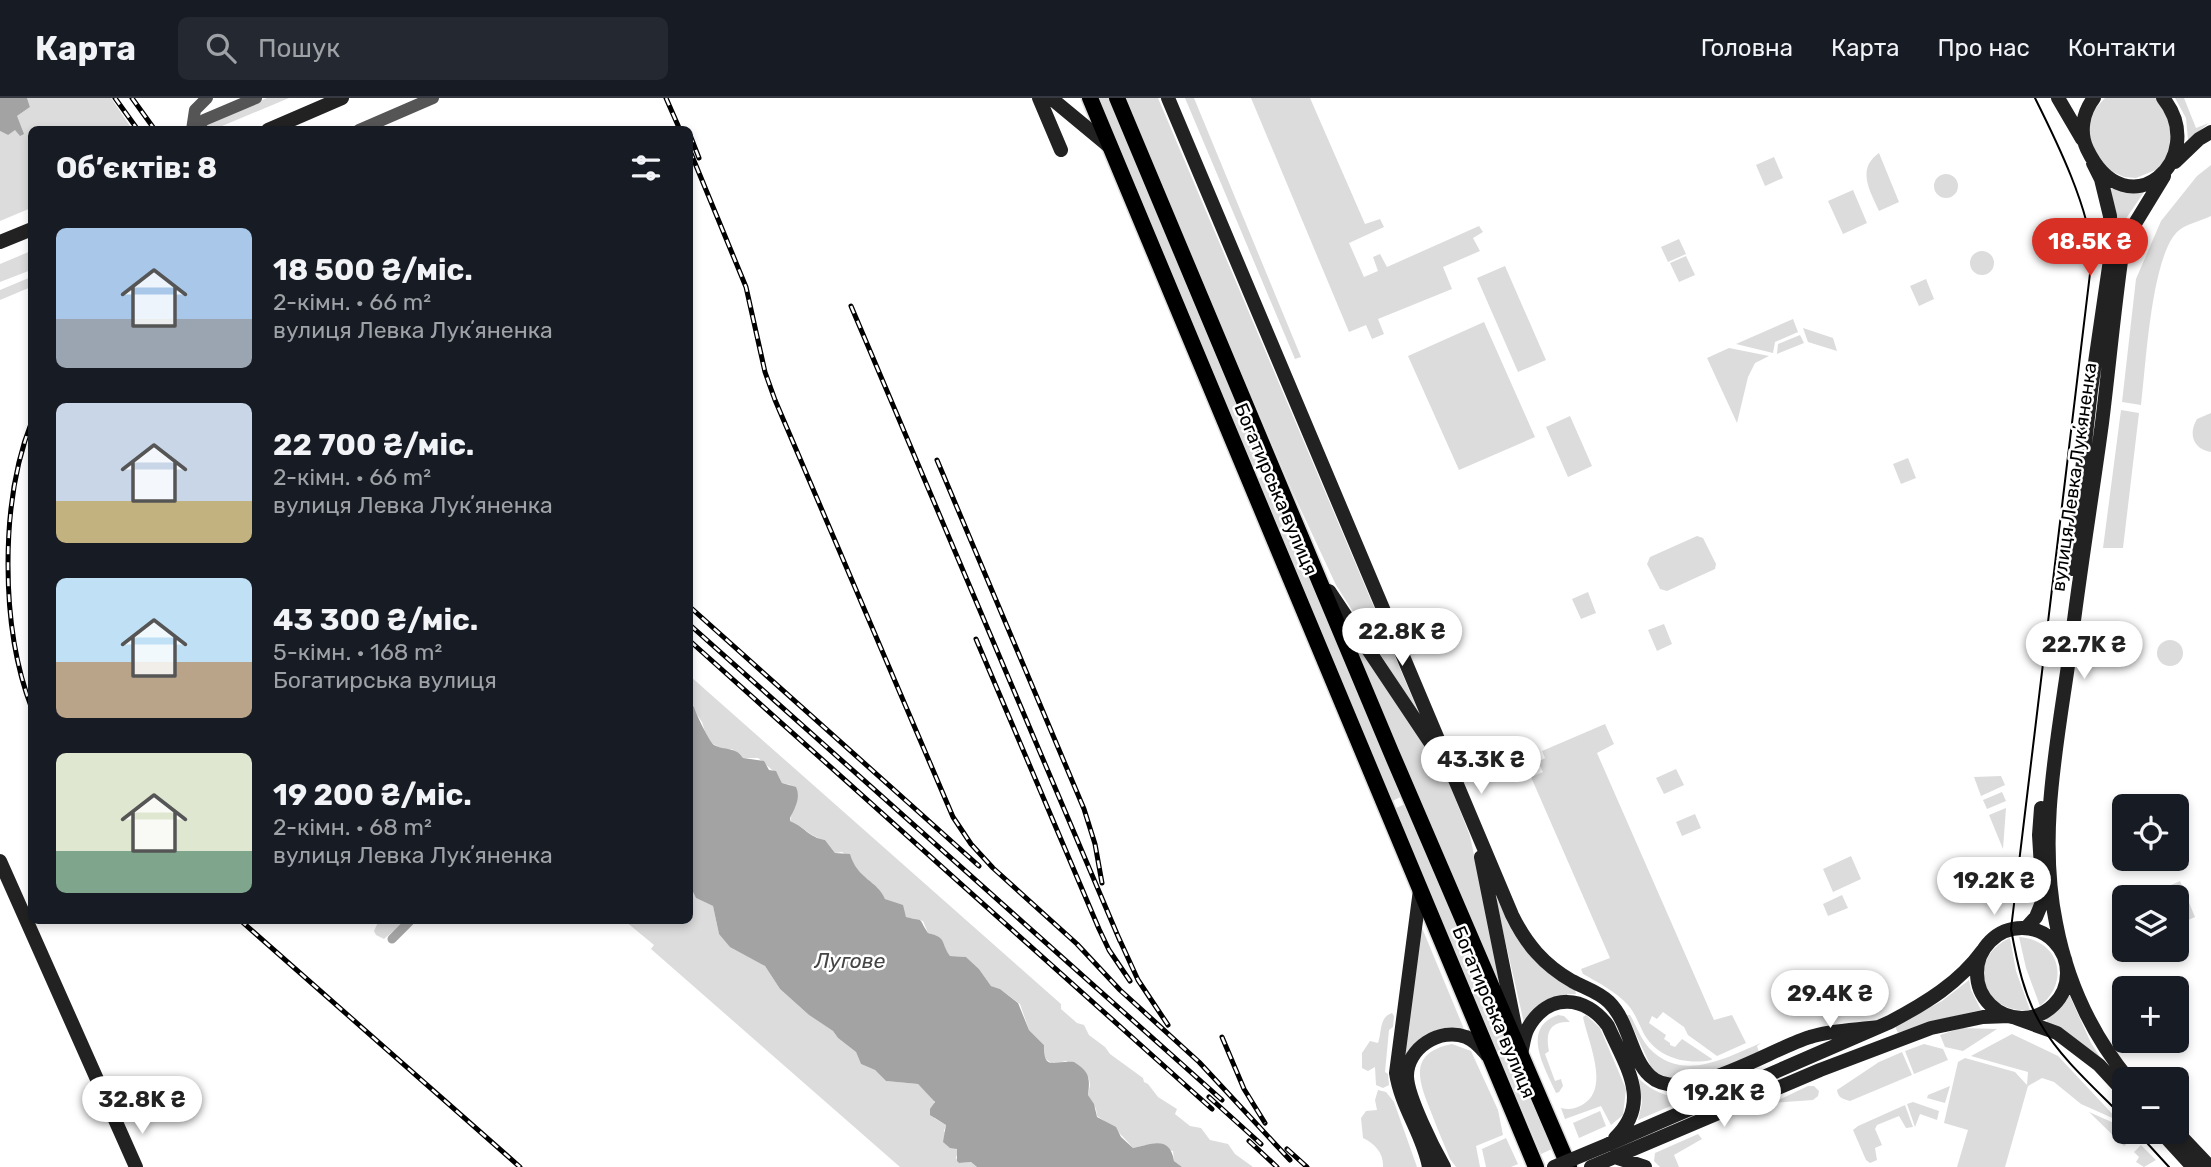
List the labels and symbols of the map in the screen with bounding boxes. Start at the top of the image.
pin: 18.5K ₴ [2025,218,2155,278]
street label: вулиця Левка Лукʼяненка [2047,361,2101,593]
street label: Богатирська вулиця [1229,399,1323,579]
pin: 22.8K ₴ [1337,608,1467,668]
pin: 22.7K ₴ [2019,622,2149,681]
pin: 43.3K ₴ [1416,736,1546,796]
pin: 19.2K ₴ [1929,858,2059,917]
street label: Богатирська вулиця [1447,922,1541,1102]
water label: Лугове [814,948,886,973]
pin: 29.4K ₴ [1765,970,1895,1030]
pin: 19.2K ₴ [1659,1070,1789,1129]
pin: 32.8K ₴ [77,1076,207,1136]

